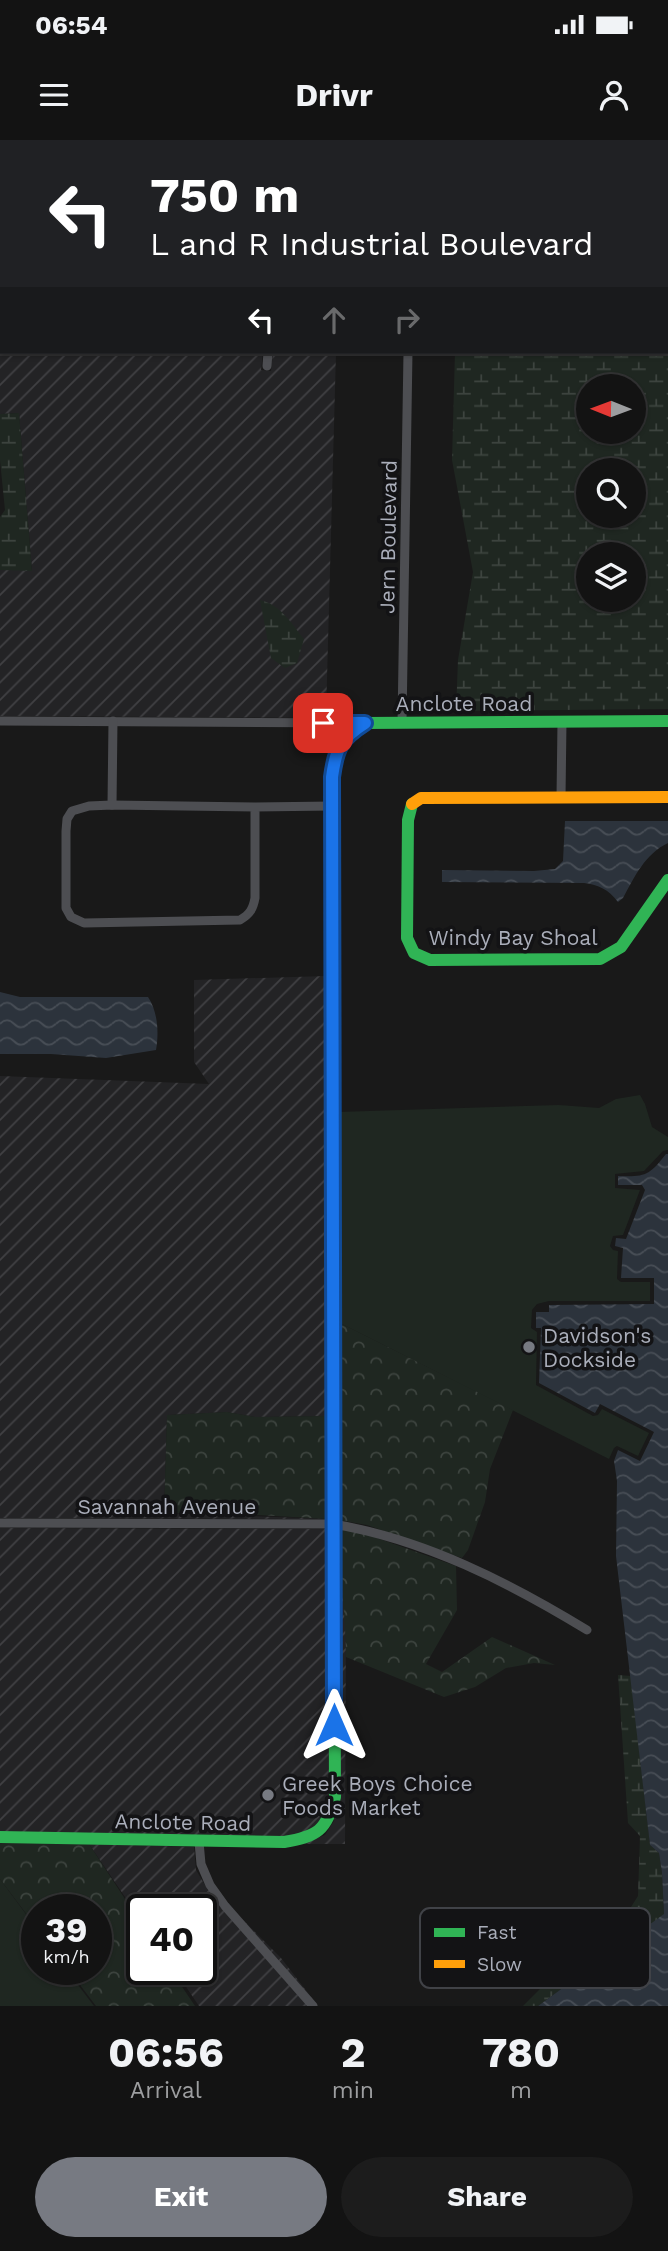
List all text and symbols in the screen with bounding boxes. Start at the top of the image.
text: 06:54 [35,10,108,40]
icon: menu [35,76,73,114]
text: Drivr [295,76,373,114]
icon: person [595,76,633,114]
text: 750 m [150,166,299,224]
icon: left [35,168,126,259]
text: L and R Industrial Boulevard [150,225,593,263]
icon: left [242,301,280,339]
icon: ahead [315,301,353,339]
icon: right [388,301,426,339]
north arrow [576,374,646,444]
map controls [576,374,646,612]
button: search [576,458,646,528]
street label: Jern Boulevard [374,460,402,614]
button: layers [576,542,646,612]
street label: Anclote Road [396,691,532,716]
pin [293,693,353,753]
icon: arrive [304,704,342,742]
street label: Windy Bay Shoal [428,925,598,950]
place label: Davidson's Dockside [543,1323,651,1372]
marker: Davidson's Dockside [521,1339,537,1355]
street label: Savannah Avenue [78,1494,256,1519]
position arrow [297,1688,371,1762]
place label: Greek Boys Choice Foods Market [282,1771,473,1820]
marker: Greek Boys Choice Foods Market [260,1787,276,1803]
street label: Anclote Road [114,1808,252,1836]
speed limit sign: 40 [126,1894,217,1985]
legend [420,1908,650,1988]
text: 39 [45,1909,88,1951]
text: Fast [477,1921,516,1944]
text: km/h [43,1946,90,1967]
text: Slow [477,1953,522,1976]
text: 06:56 [108,2028,224,2077]
text: 2 [340,2028,365,2077]
text: 780 [482,2028,560,2077]
text: Arrival [130,2077,202,2104]
text: min [332,2077,374,2104]
text: m [510,2077,532,2104]
button: Exit [35,2157,327,2237]
button: Share [341,2157,633,2237]

